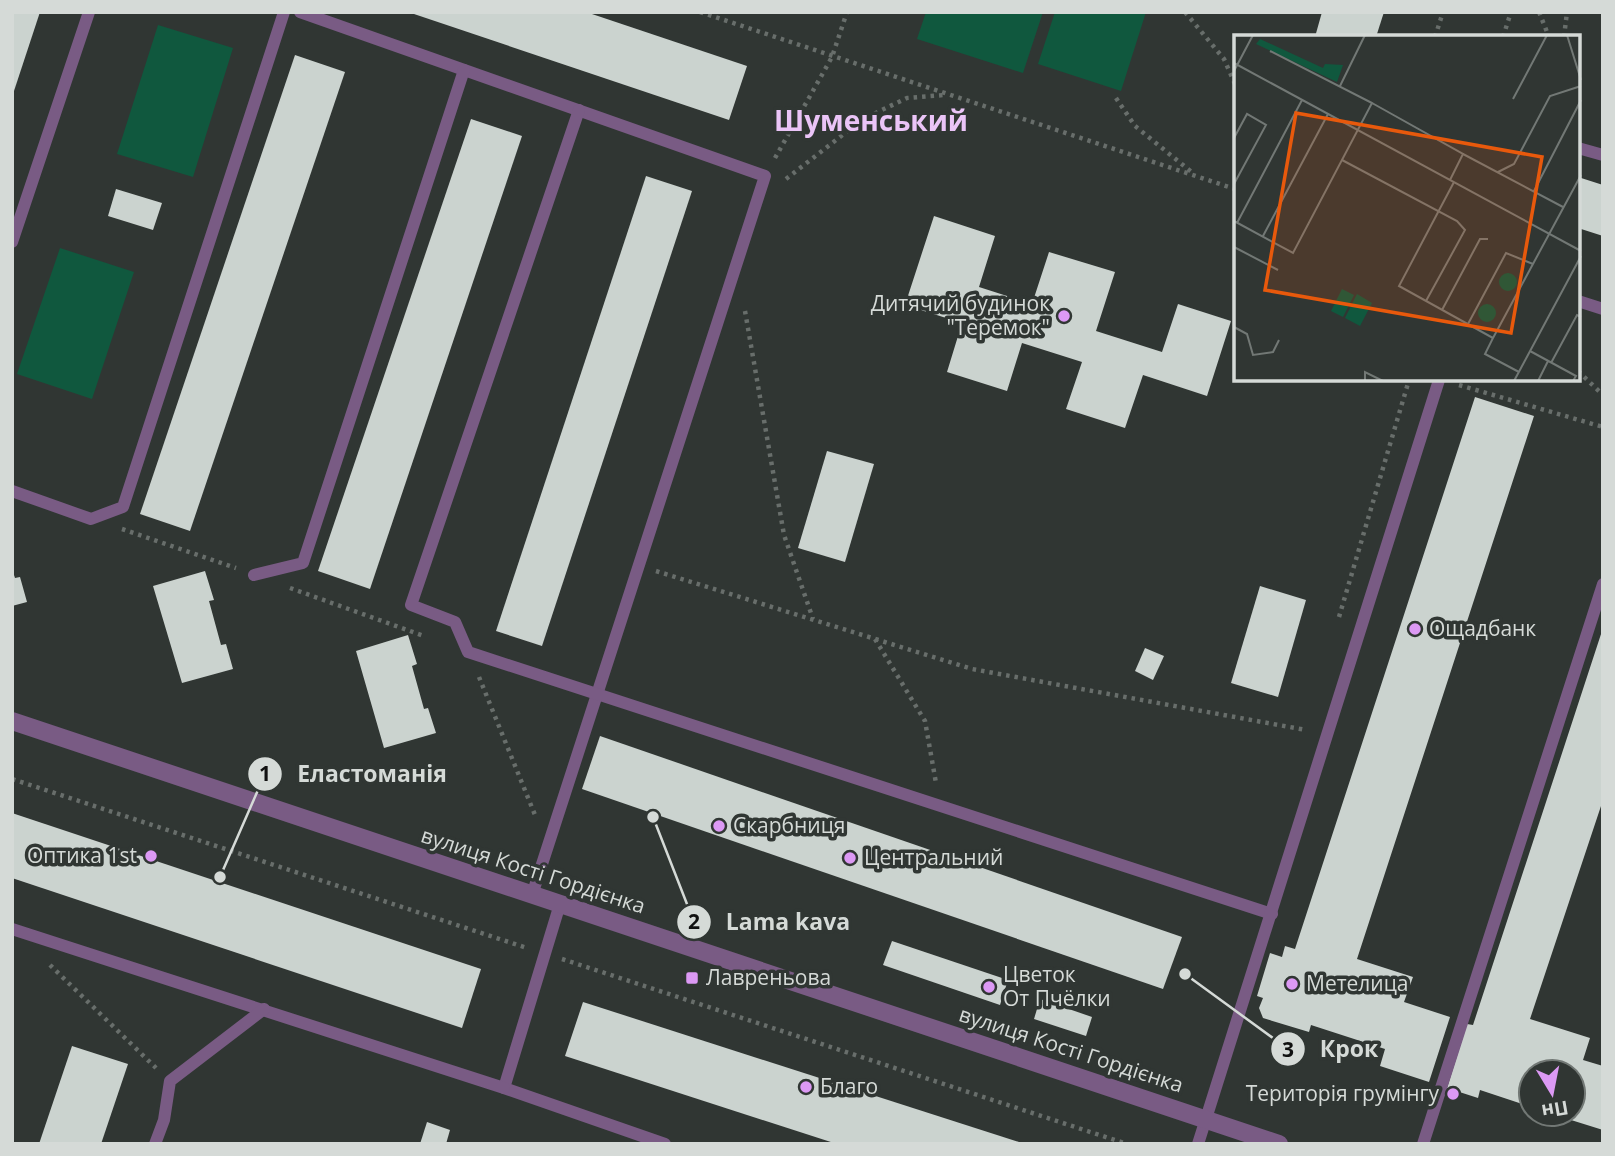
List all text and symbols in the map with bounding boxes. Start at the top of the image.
inset map [1234,35,1580,382]
district label: Шуменський [774,101,968,139]
place label: Дитячий будинок "Теремок" [871,289,1050,341]
marker: Дитячий будинок "Теремок" [1056,308,1072,324]
place label: Ощадбанк [1429,614,1536,642]
marker: Ощадбанк [1407,621,1423,637]
callout: Еластоманія [248,752,460,796]
text: Еластоманія [297,757,447,789]
text: 1 [259,759,271,787]
place label: Скарбниця [733,811,846,839]
marker: Скарбниця [711,818,727,834]
street label: вулиця Кості Гордієнка [418,821,649,920]
place label: Оптика 1st [27,841,137,869]
place label: Центральний [864,843,1003,871]
marker: Оптика 1st [143,848,159,864]
marker: Центральний [842,850,858,866]
callout: Lama kava [676,900,864,944]
text: Lama kava [726,905,850,937]
text: 2 [688,907,700,935]
place label: Цветок От Пчёлки [1003,960,1111,1012]
place label: Лавреньова [706,963,831,991]
place label: Метелица [1306,969,1409,997]
marker: Лавреньова [684,970,700,986]
marker: Метелица [1284,976,1300,992]
marker: Цветок От Пчёлки [981,979,997,995]
street label: вулиця Кості Гордієнка [956,1000,1187,1099]
callout: Крок [1270,1027,1392,1071]
text: Крок [1320,1032,1379,1064]
text: 3 [1282,1035,1294,1063]
north arrow [1517,1058,1587,1128]
place label: Благо [820,1072,878,1100]
marker: Благо [798,1079,814,1095]
place label: Територія грумінгу [1246,1079,1439,1107]
marker: Територія грумінгу [1445,1086,1461,1102]
text: Пн [1540,1095,1570,1125]

